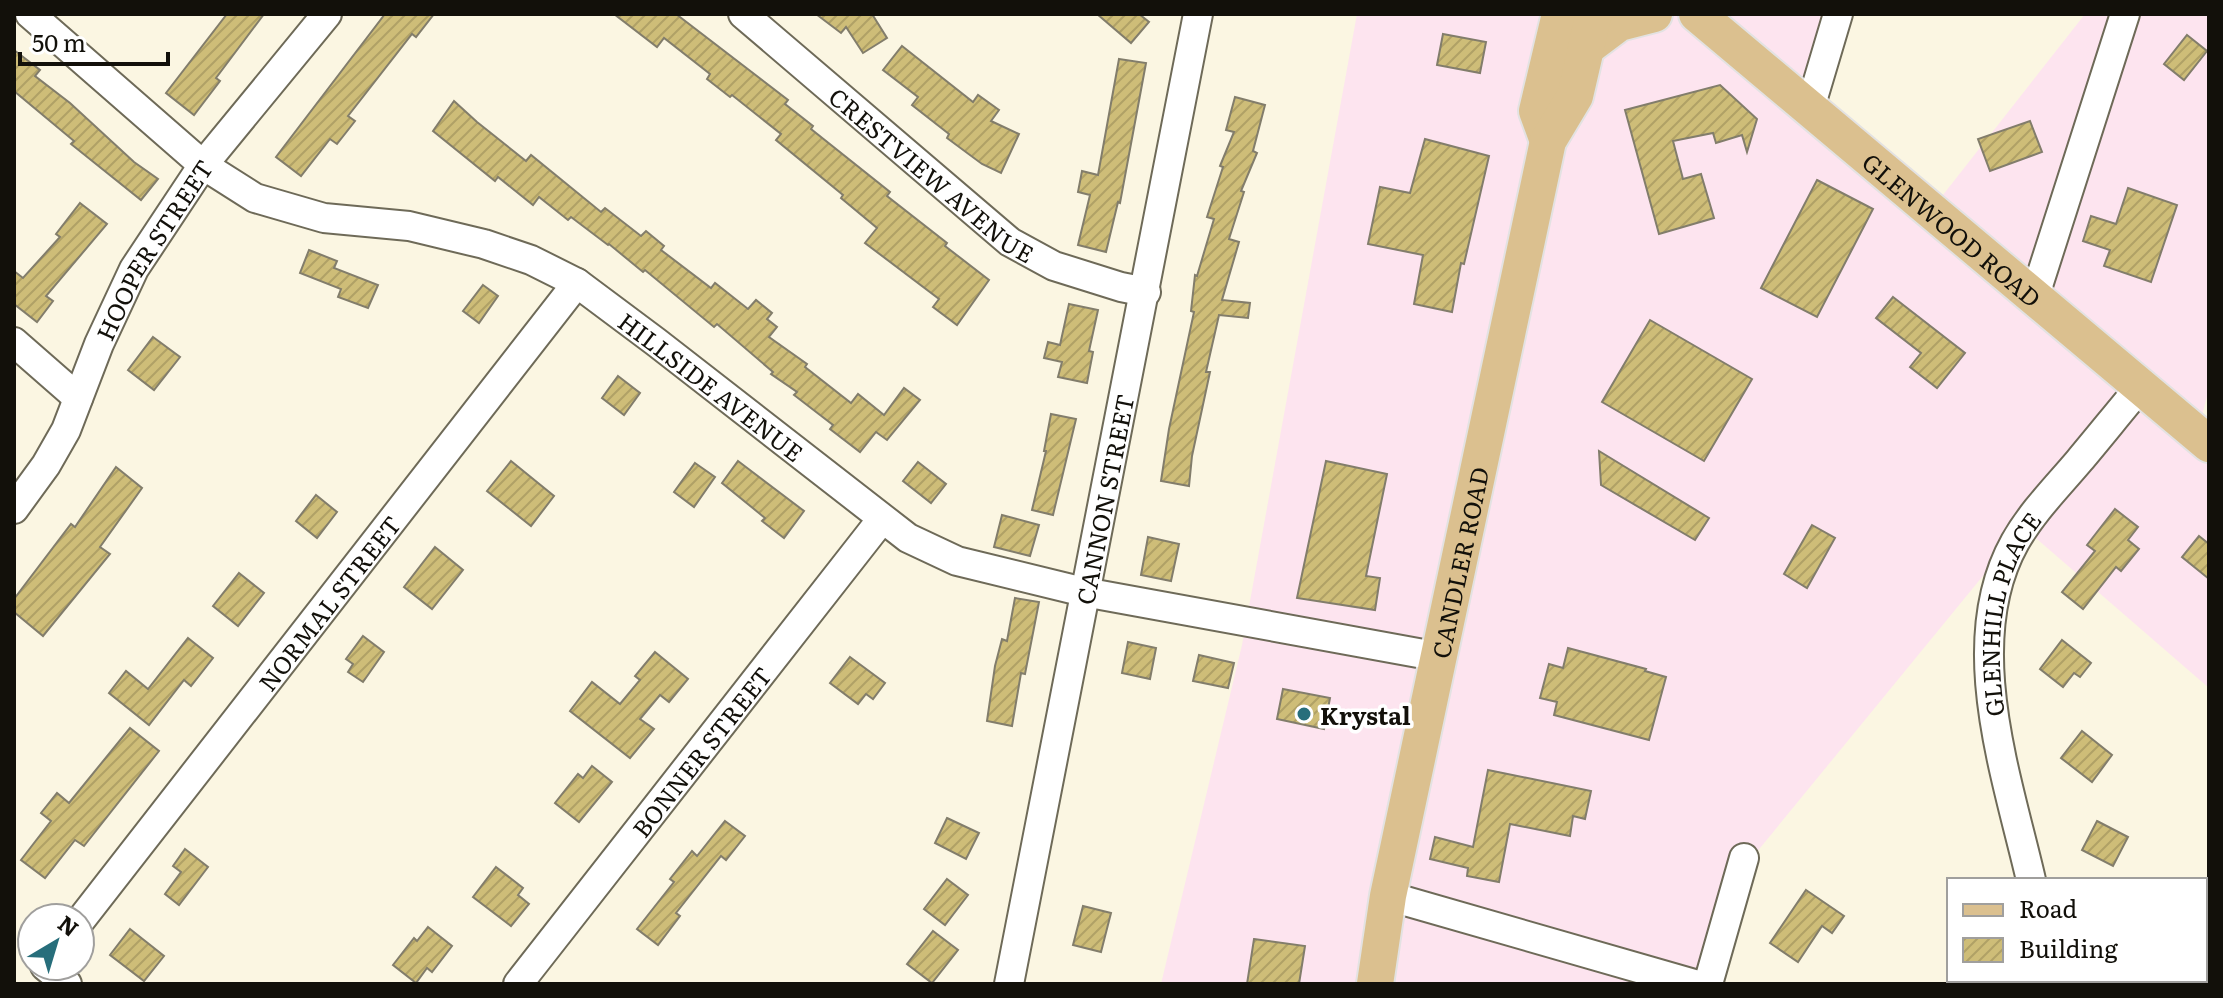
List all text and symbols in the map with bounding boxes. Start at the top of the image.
scale bar [20,16,168,66]
text: 50 m [32,24,86,59]
street label: CRESTVIEW AVENUE [822,78,1041,270]
street label: GLENWOOD ROAD [1856,143,2050,314]
street label: HOOPER STREET [86,152,220,345]
street label: HILLSIDE AVENUE [612,303,812,469]
street label: CANNON STREET [1066,391,1141,607]
street label: CANDLER ROAD [1421,463,1496,661]
street label: GLENHILL PLACE [1971,504,2048,719]
street label: NORMAL STREET [249,507,408,697]
street label: BONNER STREET [622,658,778,844]
place label: Krystal [1320,697,1411,732]
marker: Krystal [1295,705,1313,723]
legend [1947,878,2207,982]
text: Road [2019,890,2078,925]
north arrow [16,902,96,982]
text: N [52,906,87,944]
text: Building [2019,930,2118,965]

